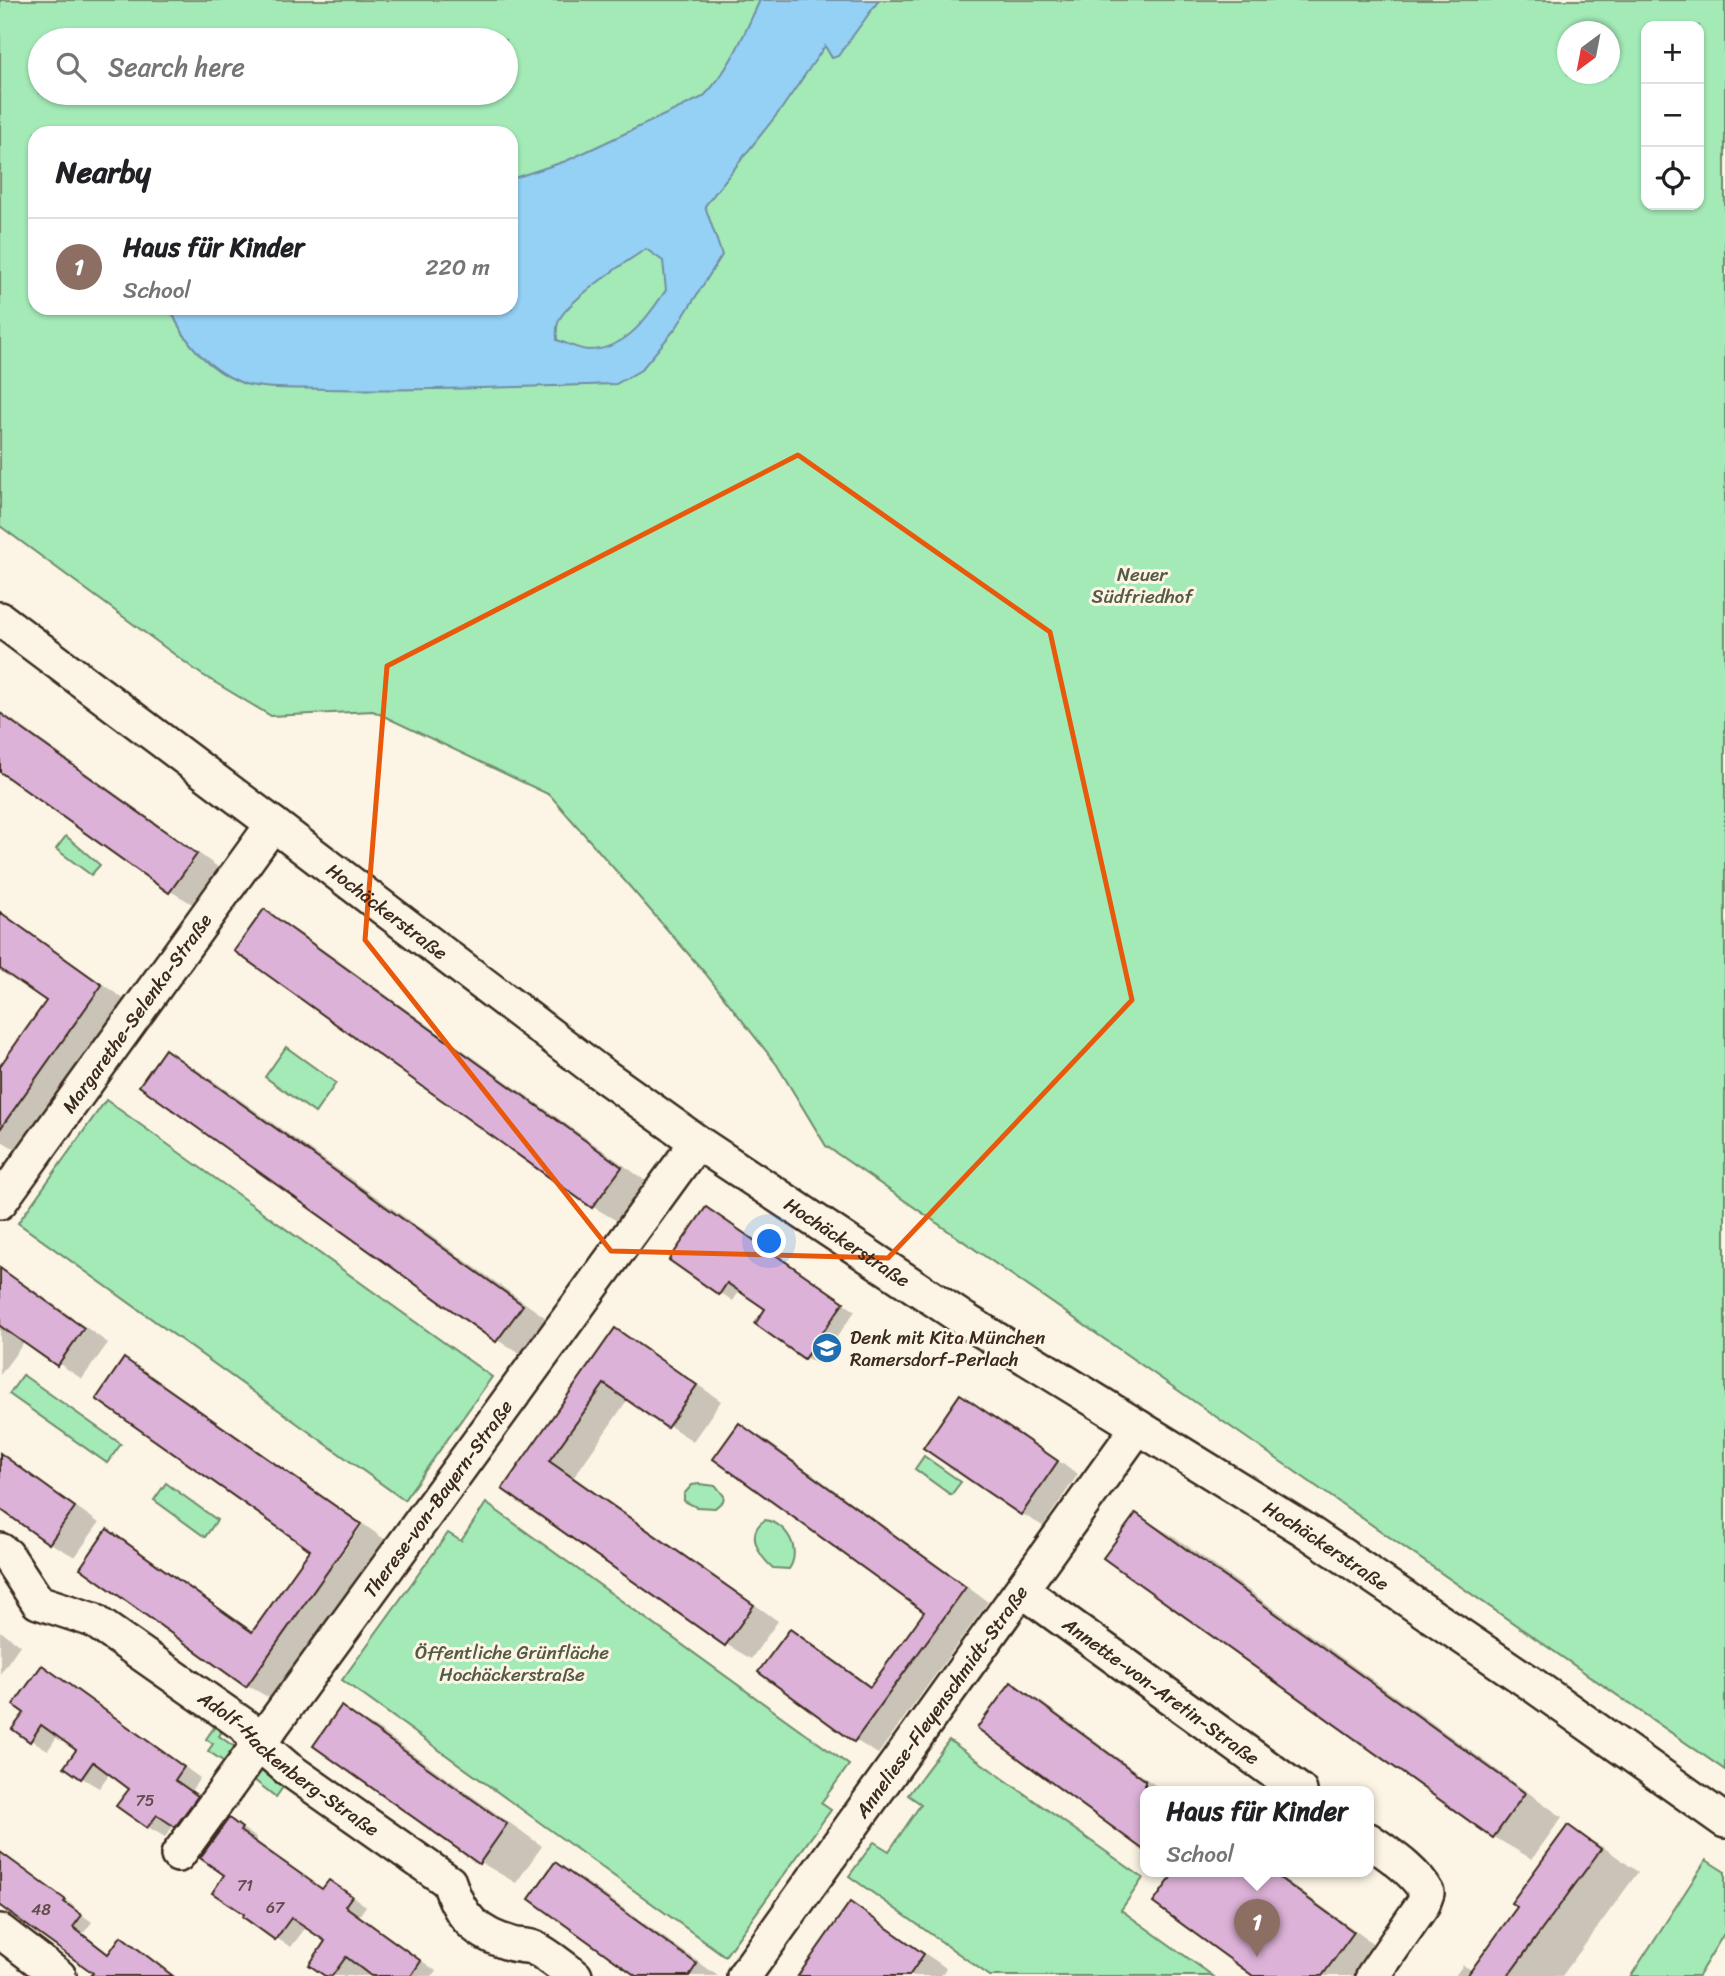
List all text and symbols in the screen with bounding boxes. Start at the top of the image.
north arrow [1557,21,1620,84]
map controls [1641,21,1704,210]
button: + [1641,21,1704,84]
search box [28,28,518,105]
text: Search here [108,44,245,90]
icon: search [52,48,90,86]
button: − [1641,84,1704,147]
text: Nearby [56,145,151,199]
button: locate [1641,147,1704,210]
text: Haus für Kinder [123,224,304,270]
text: 1 [74,247,84,288]
text: 220 m [425,247,490,288]
text: School [123,270,191,311]
park label: Neuer Südfriedhof [1092,558,1194,613]
street label: Hochäckerstraße [319,854,455,969]
street label: Margarethe-Selenka-Straße [53,906,221,1120]
street label: Hochäckerstraße [777,1188,917,1296]
your location [752,1224,786,1258]
place label: Denk mit Kita München Ramersdorf-Perlach [850,1321,1045,1376]
school or university icon: Denk mit Kita München Ramersdorf-Perlach [810,1331,844,1365]
street label: Therese-von-Bayern-Straße [354,1392,522,1605]
street label: Hochäckerstraße [1256,1492,1396,1600]
street label: Anneliese-Fleyenschmidt-Straße [846,1578,1037,1826]
street label: Annette-von-Aretin-Straße [1055,1608,1267,1774]
park label: Öffentliche Grünfläche Hochäckerstraße [415,1636,609,1691]
street label: Adolf-Hackenberg-Straße [190,1681,386,1845]
house number: 75 [136,1786,155,1815]
popup [1140,1786,1374,1877]
text: Haus für Kinder [1166,1788,1348,1834]
text: School [1166,1834,1234,1875]
house number: 71 [237,1871,253,1900]
house number: 67 [266,1893,285,1922]
house number: 48 [31,1895,51,1924]
pin: 1 [1234,1899,1280,1957]

